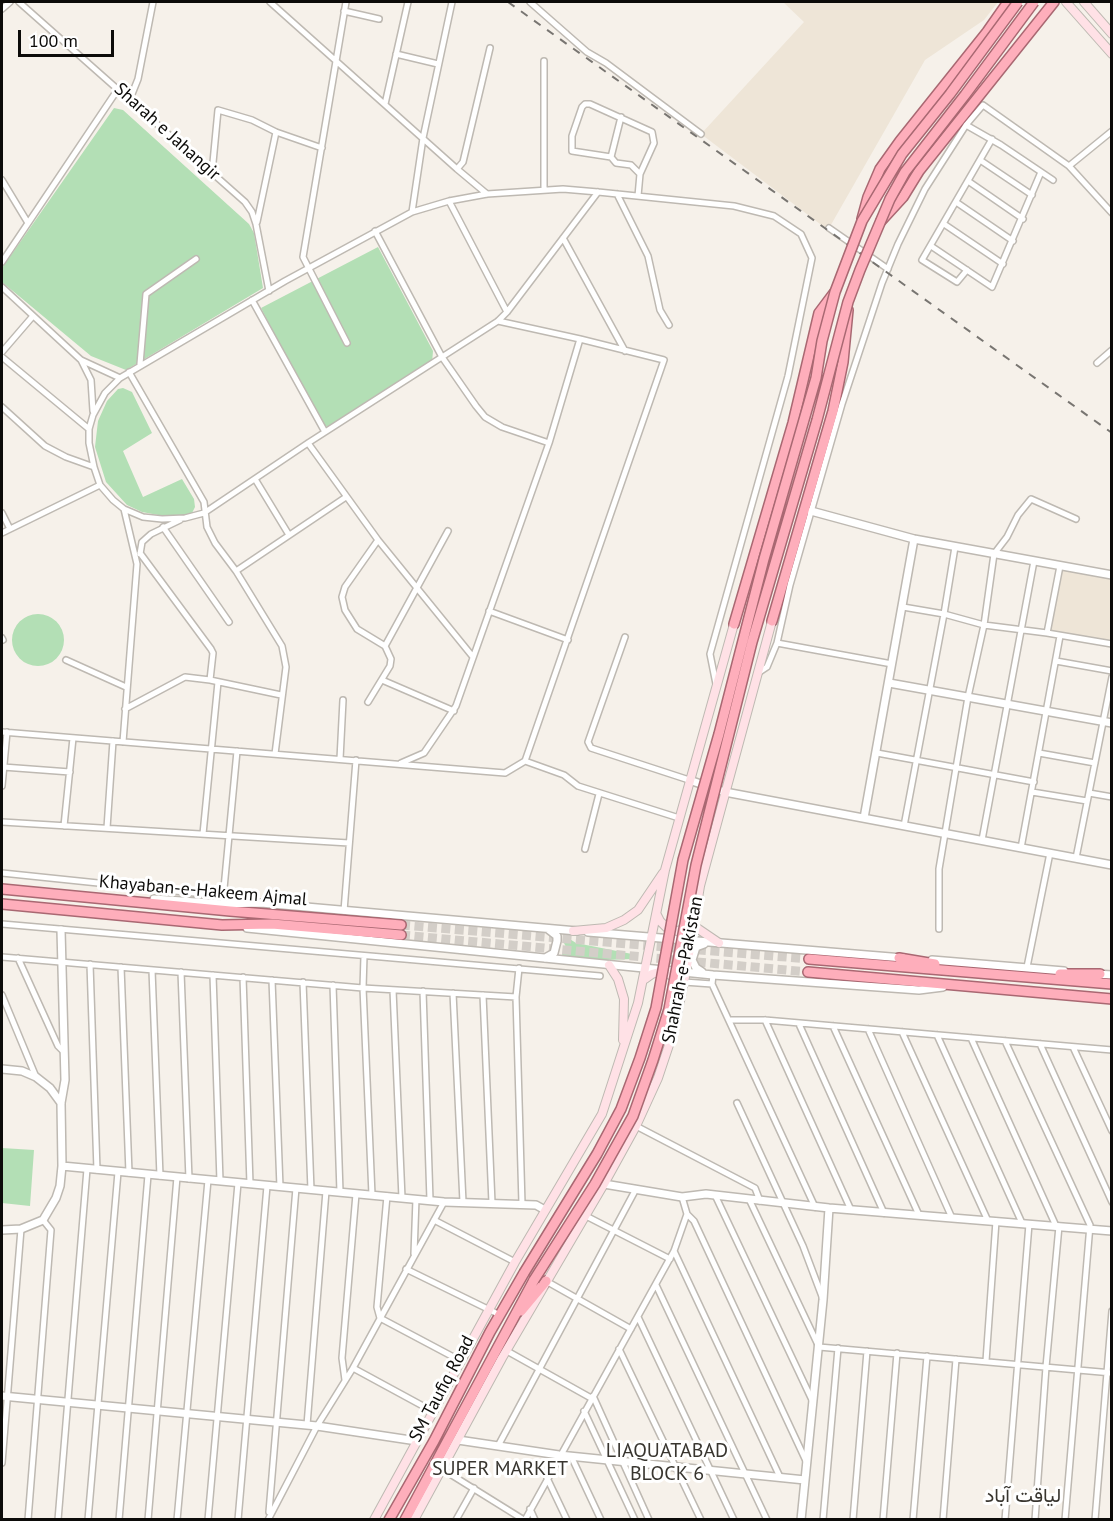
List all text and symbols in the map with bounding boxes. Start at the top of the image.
scale bar [21,18,117,56]
text: 100 m [29,29,78,52]
street label: Sharah e Jahangir [109,79,225,185]
street label: Khayaban-e-Hakeem Ajmal [98,871,308,911]
street label: Shahrah-e-Pakistan [658,895,708,1045]
street label: SM Taufiq Road [405,1332,479,1446]
district label: LIAQUATABAD BLOCK 6 [598,1439,736,1486]
district label: SUPER MARKET [423,1457,577,1481]
district label: لیاقت آباد [985,1484,1061,1508]

